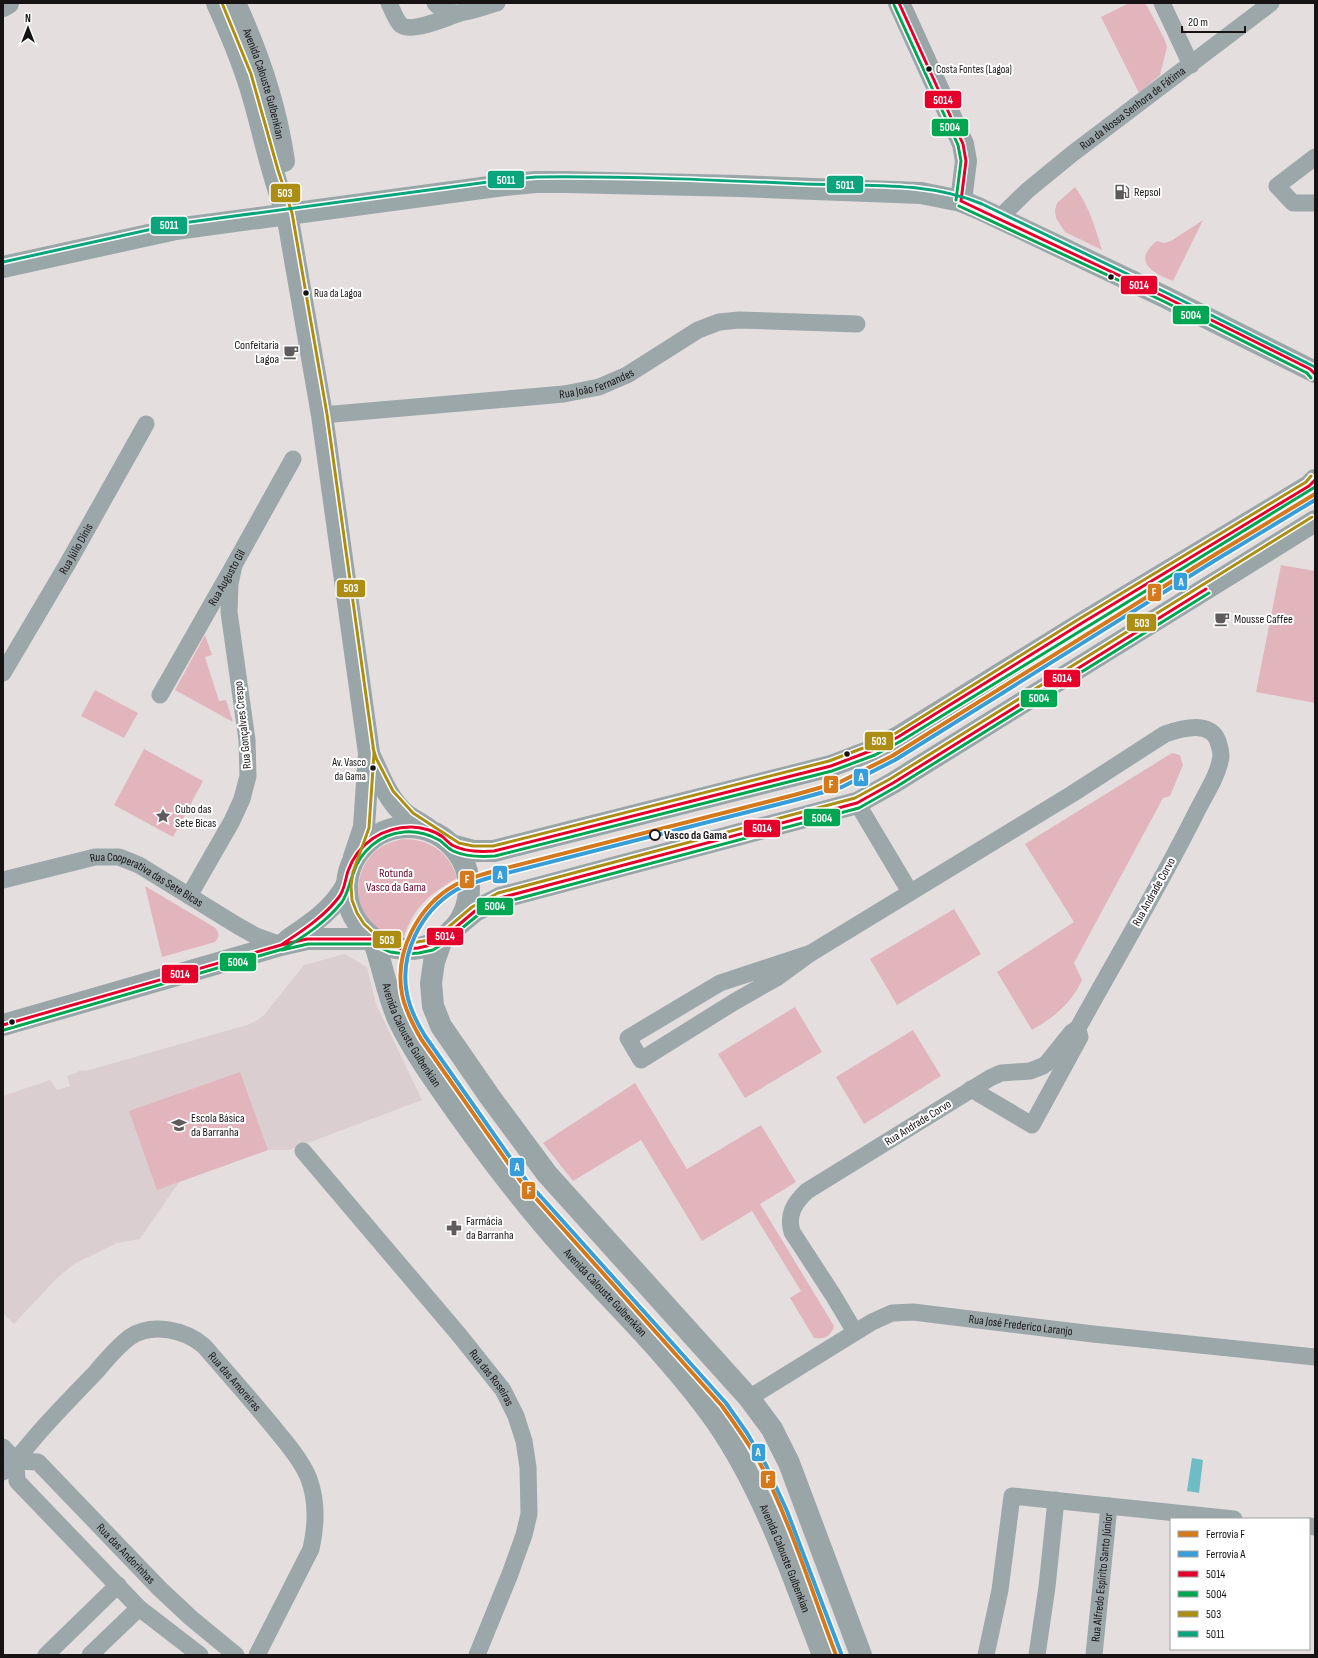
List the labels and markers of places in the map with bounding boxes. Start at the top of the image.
place label: Costa Fontes (Lagoa) [936,63,1012,76]
marker: Costa Fontes (Lagoa) [924,64,934,74]
fuel station icon: Repsol [1113,183,1131,201]
place label: Repsol [1134,185,1161,200]
unlabelled marker [1106,272,1116,282]
place label: Rua da Lagoa [314,287,362,300]
marker: Rua da Lagoa [301,288,311,298]
place label: Confeitaria Lagoa [234,338,279,367]
cafe icon: Confeitaria Lagoa [282,343,300,361]
cafe icon: Mousse Caffee [1213,610,1231,628]
place label: Mousse Caffee [1234,612,1293,627]
unlabelled marker [842,749,852,759]
place label: Av. Vasco da Gama [331,756,366,783]
marker: Av. Vasco da Gama [368,763,378,773]
place label: Cubo das Sete Bicas [175,802,216,831]
place icon: Cubo das Sete Bicas [154,807,172,825]
place label: Vasco da Gama [664,828,727,843]
marker: Vasco da Gama [649,829,661,841]
unlabelled marker [7,1017,17,1027]
place label: Escola Básica da Barranha [191,1111,245,1140]
school or university icon: Escola Básica da Barranha [170,1116,188,1134]
place label: Farmácia da Barranha [466,1214,514,1243]
pharmacy icon: Farmácia da Barranha [445,1219,463,1237]

